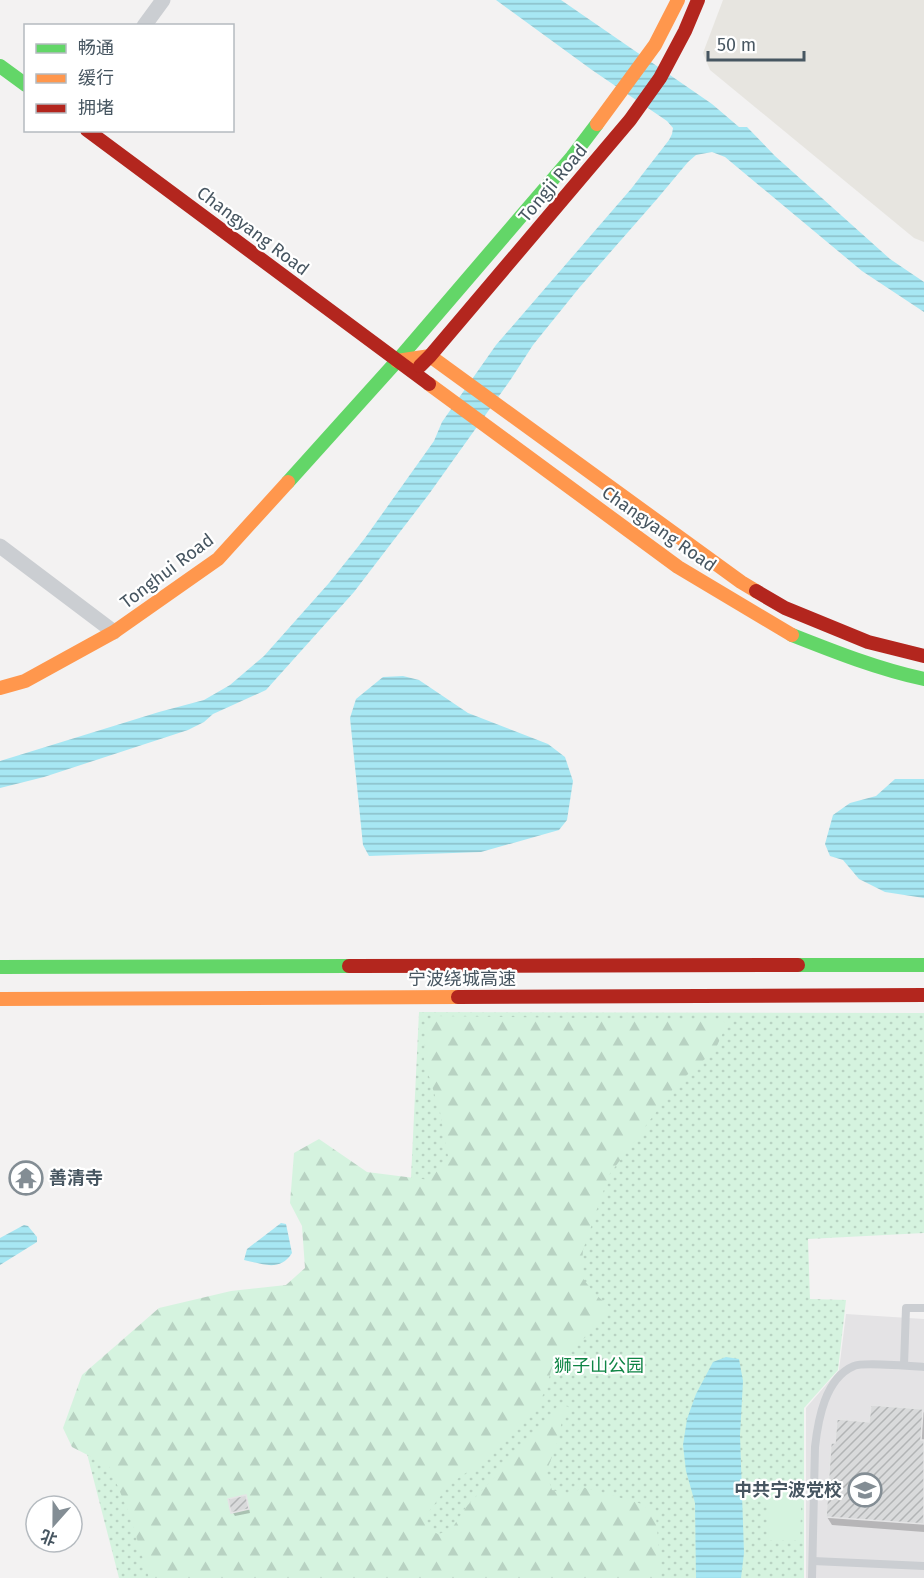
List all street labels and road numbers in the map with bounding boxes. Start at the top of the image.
street label: Tongji Road [514,139,592,227]
street label: Changyang Road [193,182,313,280]
street label: Changyang Road [598,481,720,577]
street label: Tonghui Road [116,529,218,613]
street label: 宁波绕城高速 [408,968,516,990]

